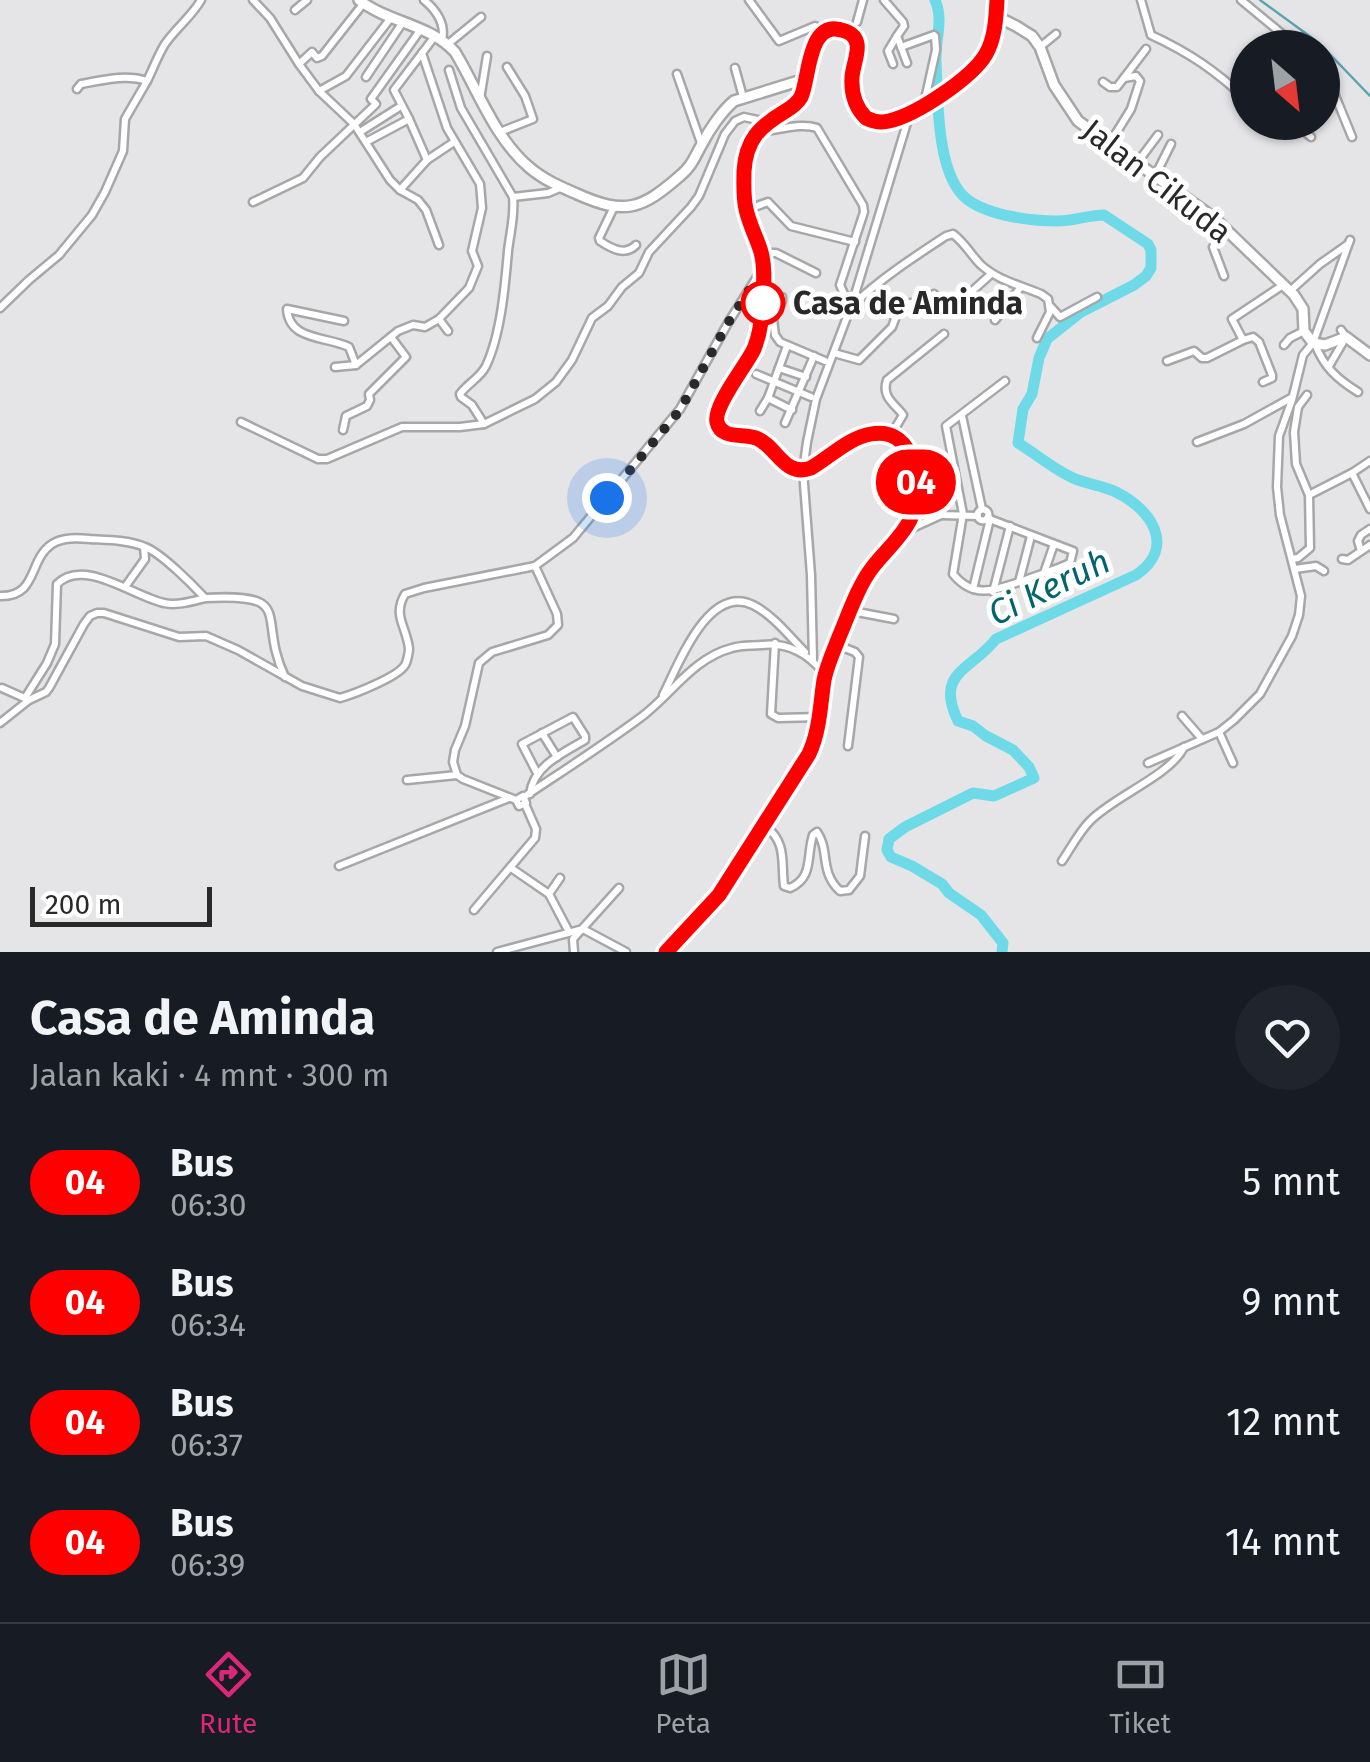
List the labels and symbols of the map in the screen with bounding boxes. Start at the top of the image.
north arrow [1230,30,1340,140]
street label: Jalan Cikuda [1075,111,1239,251]
marker: Casa de Aminda [742,282,784,324]
place label: Casa de Aminda [793,284,1023,322]
line badge: 04 [871,450,961,514]
your location [582,473,632,523]
water label: Ci Keruh [981,540,1117,634]
scale bar [30,882,212,926]

